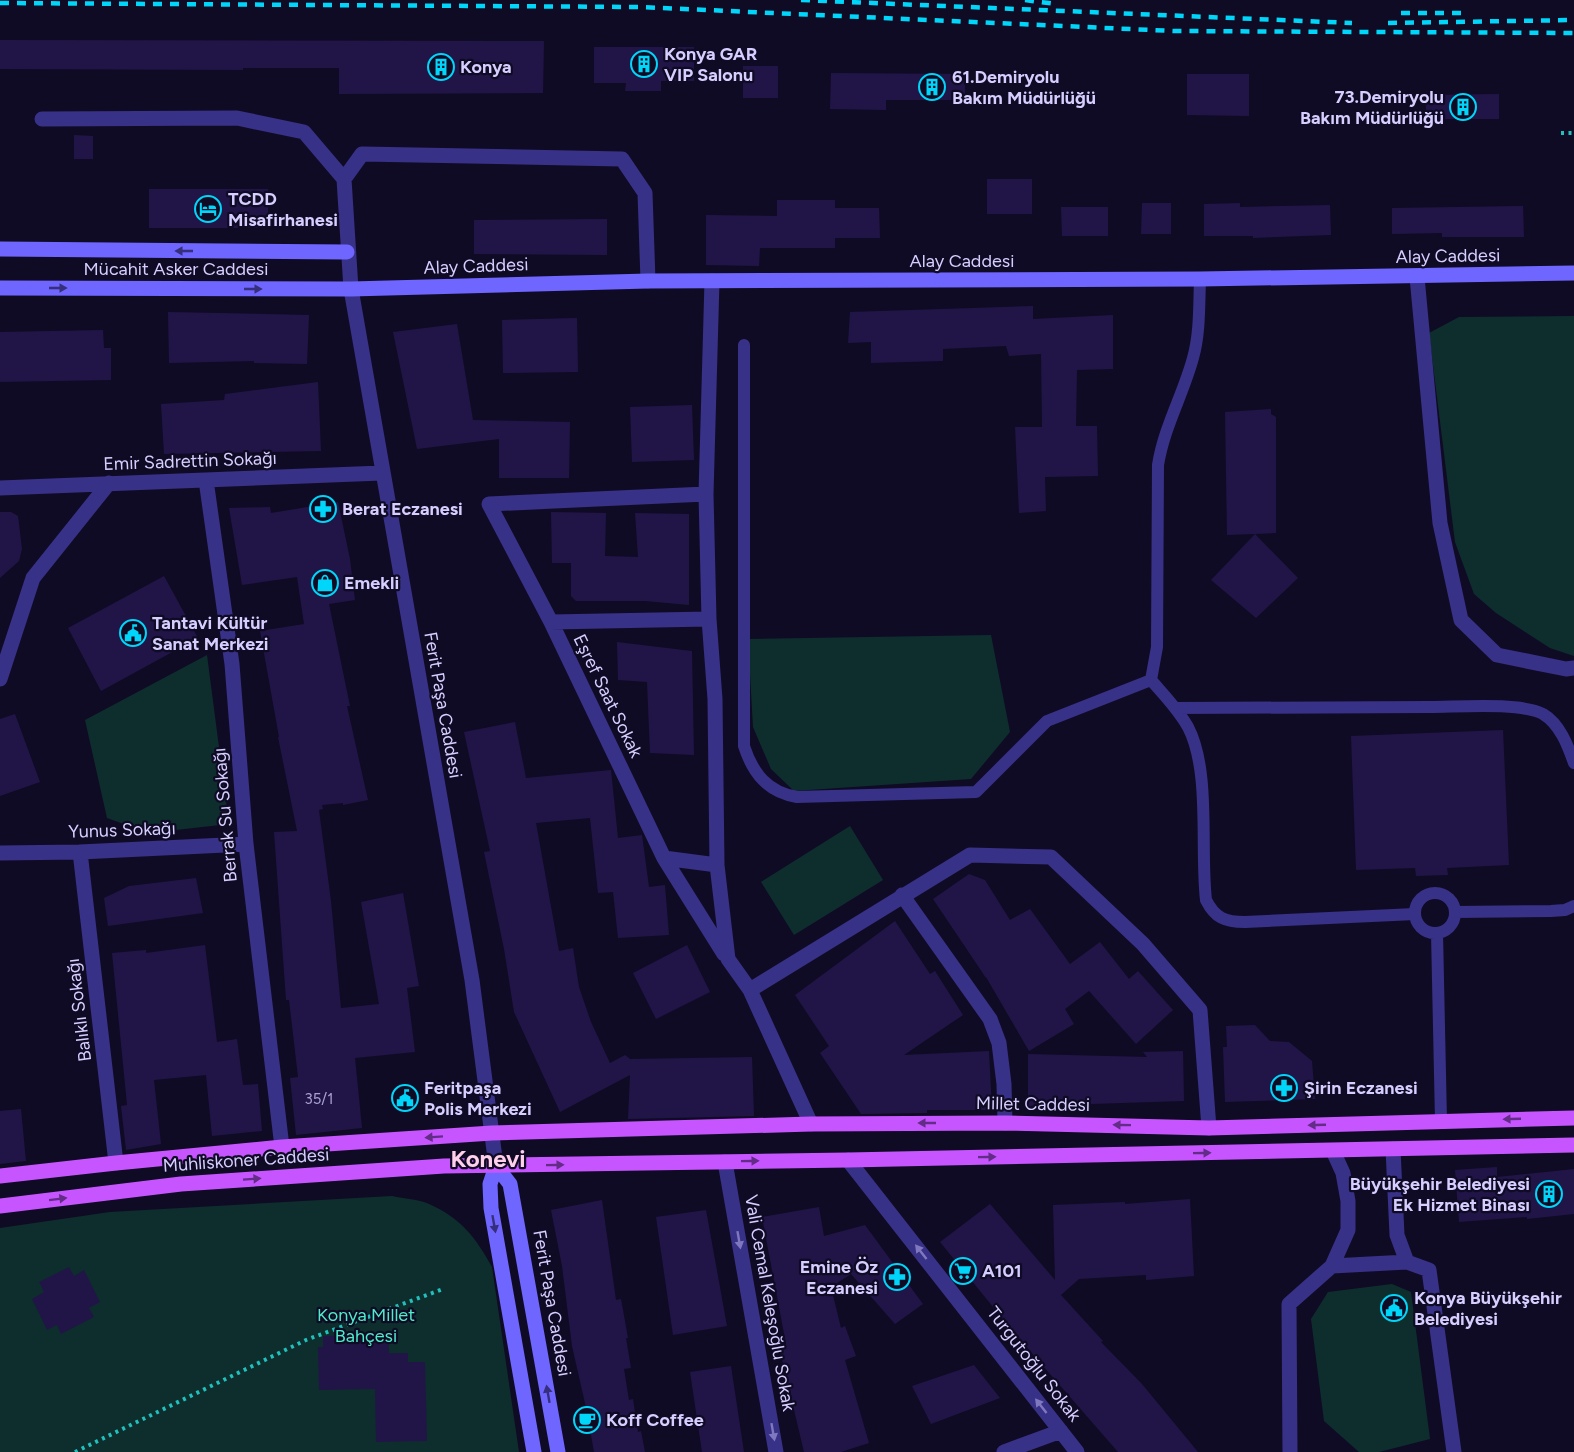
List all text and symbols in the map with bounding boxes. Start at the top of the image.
place label: Konya GAR VIP Salonu [664,43,758,86]
building icon: Konya GAR VIP Salonu [629,49,659,79]
building icon: Konya [426,52,456,82]
place label: Konya [460,56,512,78]
place label: 61.Demiryolu Bakım Müdürlüğü [952,66,1096,109]
building icon: 61.Demiryolu Bakım Müdürlüğü [917,72,947,102]
place label: 73.Demiryolu Bakım Müdürlüğü [1300,86,1444,129]
building icon: 73.Demiryolu Bakım Müdürlüğü [1448,92,1478,122]
place label: TCDD Misafirhanesi [228,188,338,231]
hotel icon: TCDD Misafirhanesi [193,194,223,224]
street label: Alay Caddesi [1395,244,1501,268]
one-way arrow [174,246,193,255]
street label: Alay Caddesi [910,250,1014,272]
street label: Alay Caddesi [423,253,529,279]
street label: Mücahit Asker Caddesi [84,258,268,280]
one-way arrow [49,283,68,293]
one-way arrow [244,284,263,294]
street label: Emir Sadrettin Sokağı [103,447,277,475]
pharmacy icon: Berat Eczanesi [308,494,338,524]
place label: Berat Eczanesi [342,498,463,520]
shop icon: Emekli [310,568,340,598]
place label: Emekli [344,572,399,594]
place label: Tantavi Kültür Sanat Merkezi [152,612,269,655]
public building icon: Tantavi Kültür Sanat Merkezi [118,618,148,648]
street label: Ferit Paşa Caddesi [419,630,467,780]
street label: Eşref Saat Sokak [569,631,648,762]
street label: Berrak Su Sokağı [208,747,242,883]
street label: Yunus Sokağı [68,817,176,843]
street label: Balıklı Sokağı [62,957,96,1063]
pharmacy icon: Şirin Eczanesi [1269,1073,1299,1103]
place label: Feritpaşa Polis Merkezi [424,1077,532,1120]
place label: Şirin Eczanesi [1304,1077,1418,1099]
public building icon: Feritpaşa Polis Merkezi [390,1083,420,1113]
house number: 35/1 [305,1090,333,1108]
street label: Millet Caddesi [976,1092,1090,1116]
one-way arrow [1502,1114,1521,1124]
one-way arrow [917,1118,936,1128]
one-way arrow [1307,1120,1326,1129]
one-way arrow [1112,1121,1131,1130]
one-way arrow [424,1132,443,1142]
street label: Muhliskoner Caddesi [162,1143,330,1177]
district label: Konevi [450,1144,526,1173]
one-way arrow [1193,1148,1212,1158]
one-way arrow [977,1153,996,1162]
one-way arrow [740,1156,759,1166]
one-way arrow [545,1160,564,1170]
place label: Büyükşehir Belediyesi Ek Hizmet Binası [1350,1173,1530,1216]
one-way arrow [242,1174,261,1184]
building icon: Büyükşehir Belediyesi Ek Hizmet Binası [1534,1179,1564,1209]
street label: Vali Cemal Keleşoğlu Sokak [740,1193,800,1413]
one-way arrow [49,1194,68,1204]
one-way arrow [490,1214,499,1233]
street label: Ferit Paşa Caddesi [528,1228,576,1378]
one-way arrow [735,1231,744,1250]
one-way arrow [915,1245,927,1260]
place label: Emine Öz Eczanesi [800,1256,878,1299]
supermarket icon: A101 [948,1256,978,1286]
place label: A101 [982,1260,1022,1282]
pharmacy icon: Emine Öz Eczanesi [882,1262,912,1292]
place label: Konya Büyükşehir Belediyesi [1414,1287,1562,1330]
public building icon: Konya Büyükşehir Belediyesi [1379,1293,1409,1323]
street label: Turgutoğlu Sokak [982,1302,1086,1426]
park label: Konya Millet Bahçesi [317,1304,415,1347]
one-way arrow [543,1385,552,1404]
one-way arrow [1036,1398,1048,1413]
cafe icon: Koff Coffee [572,1405,602,1435]
place label: Koff Coffee [606,1409,704,1431]
one-way arrow [769,1423,778,1442]

